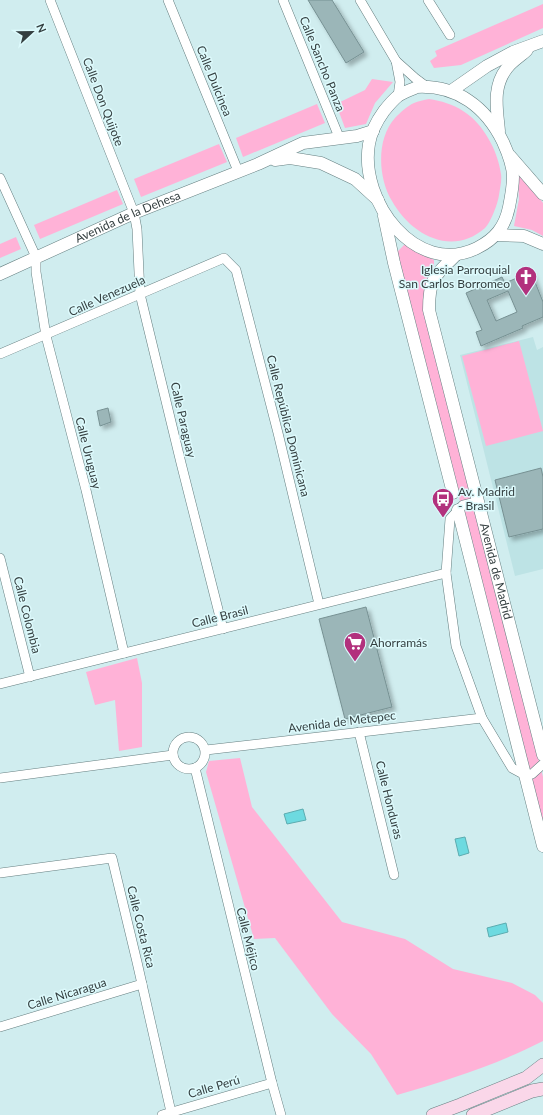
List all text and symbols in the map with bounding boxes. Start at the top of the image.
north arrow [12,12,52,52]
street label: Calle Sancho Panza [296,14,348,114]
text: N [34,22,49,34]
street label: Calle Dulcinea [193,43,236,119]
street label: Calle Don Quijote [80,55,127,148]
street label: Avenida de la Dehesa [73,187,182,246]
place label: Iglesia Parroquial San Carlos Borromeo [399,262,510,291]
church icon: Iglesia Parroquial San Carlos Borromeo [513,264,539,297]
street label: Calle Venezuela [66,272,148,319]
street label: Calle República Dominicana [264,353,313,498]
street label: Calle Paraguay [167,381,200,460]
street label: Calle Uruguay [72,415,105,491]
place label: Av. Madrid - Brasil [458,484,515,513]
bus stop icon: Av. Madrid - Brasil [430,486,456,519]
street label: Avenida de Madrid [477,521,516,621]
street label: Calle Colombia [11,575,44,655]
street label: Calle Brasil [190,602,250,631]
supermarket icon: Ahorramás [342,630,368,663]
place label: Ahorramás [370,635,427,650]
street label: Avenida de Metepec [287,707,397,736]
street label: Calle Honduras [372,759,406,841]
street label: Calle Costa Rica [124,884,159,970]
street label: Calle Méjico [233,906,264,972]
street label: Calle Nicaragua [26,974,108,1013]
street label: Calle Perú [186,1072,242,1101]

